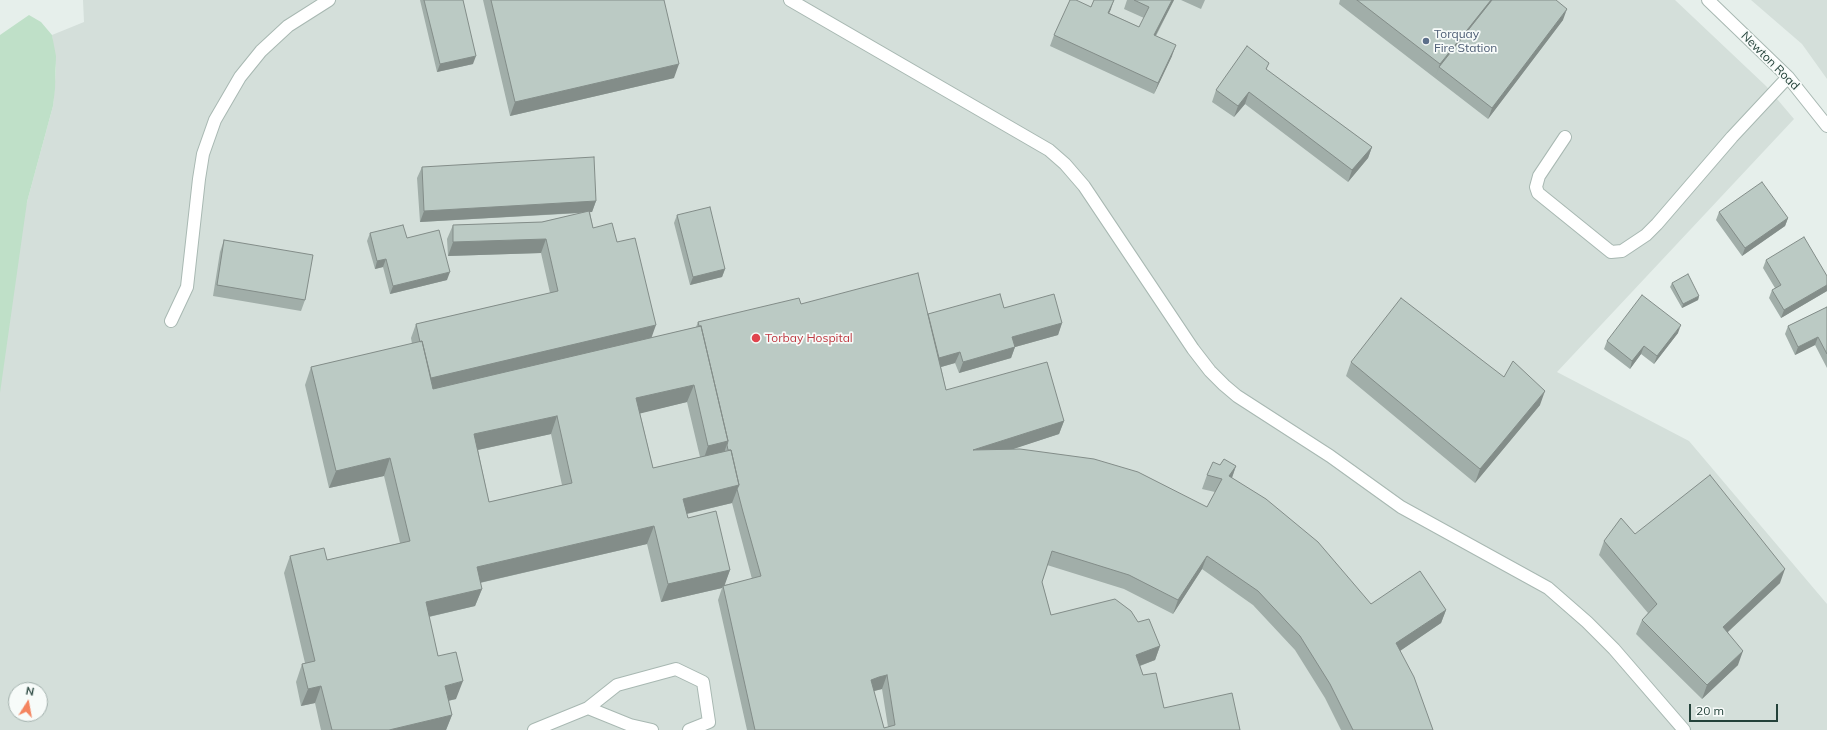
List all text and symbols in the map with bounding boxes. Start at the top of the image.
place label: Torquay Fire Station [1434,27,1497,55]
street label: Newton Road [1738,29,1802,93]
marker: Torquay Fire Station [1421,36,1431,46]
place label: Torbay Hospital [765,331,853,345]
marker: Torbay Hospital [750,332,762,344]
north arrow [8,682,48,722]
text: N [25,684,36,699]
scale bar [1691,696,1780,722]
text: 20 m [1696,703,1724,718]

